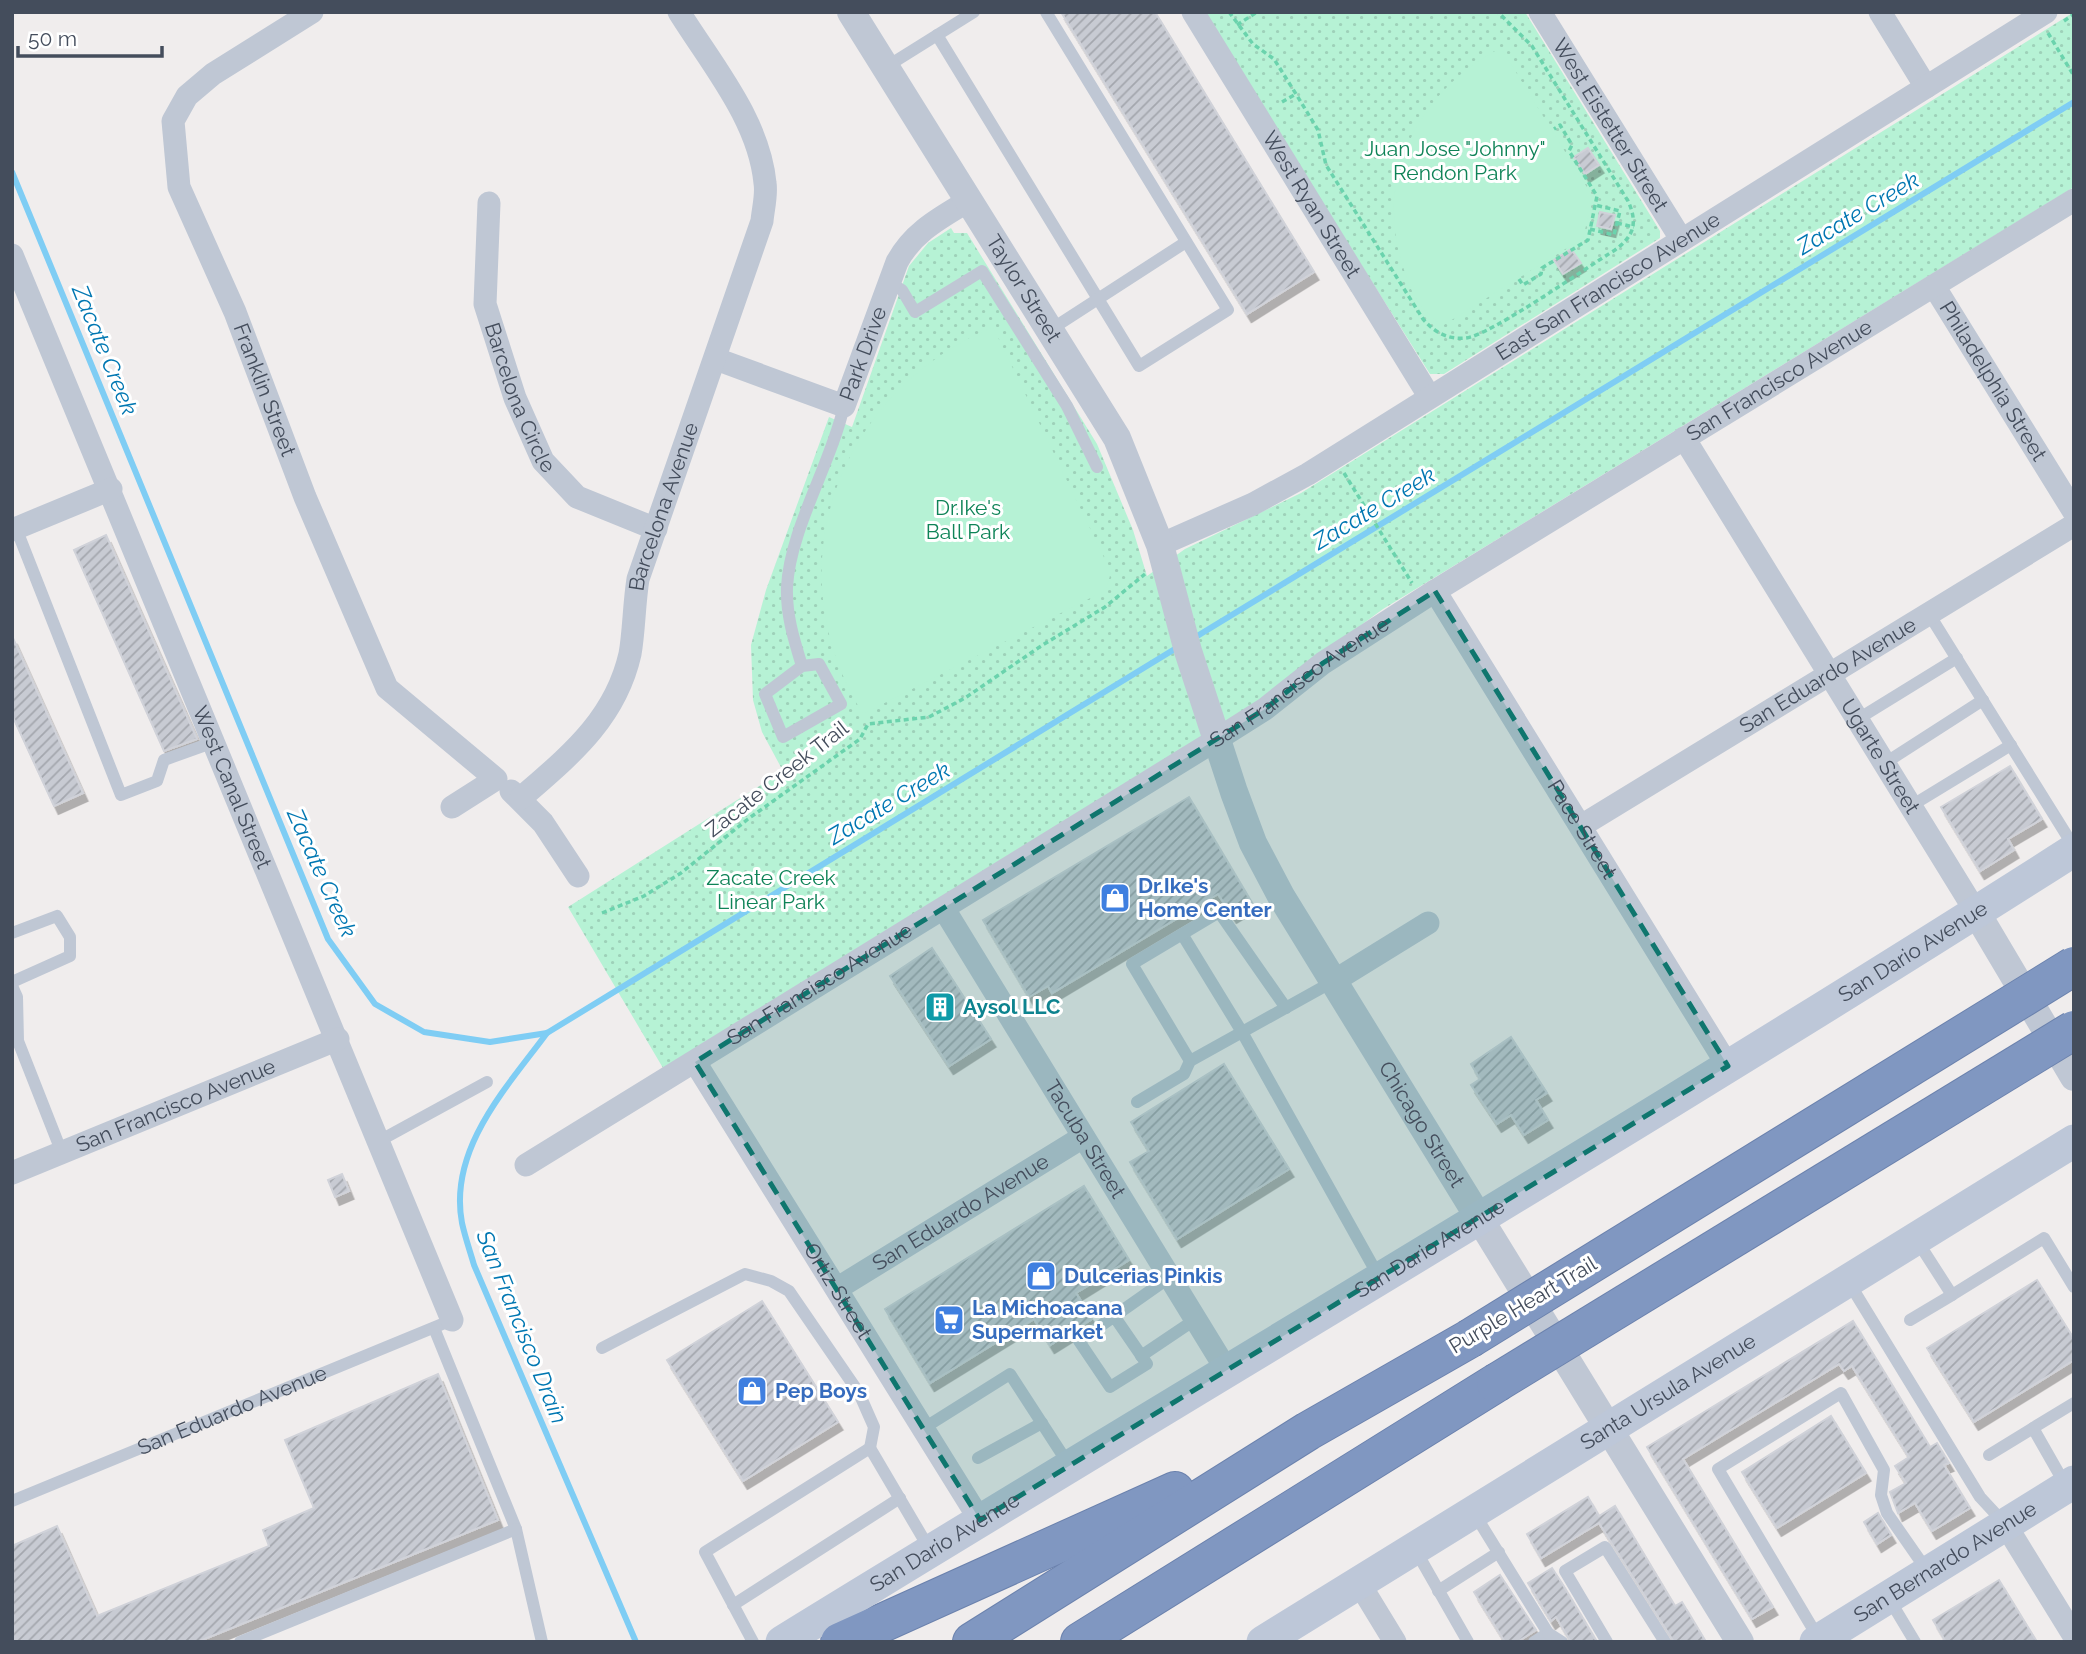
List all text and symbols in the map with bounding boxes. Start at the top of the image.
scale bar [18,14,161,58]
text: 50 m [28,26,77,51]
street label: West Eistetter Street [1548,34,1674,216]
street label: West Ryan Street [1257,126,1366,282]
park label: Juan Jose "Johnny" Rendon Park [1364,136,1546,185]
water label: Zacate Creek [1791,166,1924,260]
street label: East San Francisco Avenue [1491,206,1724,365]
street label: Taylor Street [981,230,1067,347]
water label: Zacate Creek [67,280,144,419]
street label: Philadelphia Street [1935,297,2052,465]
street label: Park Drive [834,303,891,404]
street label: San Francisco Avenue [1681,314,1876,446]
street label: Barcelona Circle [480,319,561,478]
street label: Franklin Street [228,320,301,460]
street label: Barcelona Avenue [623,419,703,592]
water label: Zacate Creek [1307,461,1440,555]
park label: Dr.Ike's Ball Park [926,495,1010,544]
street label: San Francisco Avenue [1205,611,1394,753]
street label: San Eduardo Avenue [1735,612,1920,738]
street label: Ugarte Street [1836,694,1925,818]
street label: West Canal Street [188,702,277,872]
street label: Zacate Creek Trail [700,715,853,842]
water label: Zacate Creek [822,756,955,850]
street label: Pace Street [1542,775,1622,883]
water label: Zacate Creek [282,803,363,941]
park label: Zacate Creek Linear Park [706,865,836,914]
place label: Dr.Ike's Home Center [1138,873,1272,922]
shop icon: Dr.Ike's Home Center [1098,881,1132,915]
street label: San Dario Avenue [1834,895,1992,1007]
street label: San Francisco Avenue [722,917,917,1050]
building icon: Aysol LLC [923,990,957,1024]
place label: Aysol LLC [963,994,1060,1019]
street label: San Francisco Avenue [72,1053,279,1157]
street label: Chicago Street [1374,1057,1470,1192]
street label: Tacuba Street [1040,1075,1131,1203]
street label: San Eduardo Avenue [868,1148,1053,1276]
street label: San Dario Avenue [1350,1193,1509,1303]
water label: San Francisco Drain [471,1225,574,1427]
street label: Ortiz Street [799,1238,877,1344]
street label: Purple Heart Trail [1445,1251,1601,1358]
shop icon: Dulcerias Pinkis [1024,1259,1058,1293]
place label: Dulcerias Pinkis [1064,1263,1223,1288]
place label: La Michoacana Supermarket [972,1295,1123,1344]
supermarket icon: La Michoacana Supermarket [932,1303,966,1337]
street label: Santa Ursula Avenue [1575,1328,1760,1455]
street label: San Eduardo Avenue [134,1360,330,1460]
shop icon: Pep Boys [735,1374,769,1408]
place label: Pep Boys [775,1378,867,1403]
street label: San Dario Avenue [865,1487,1024,1597]
street label: San Bernardo Avenue [1849,1495,2041,1628]

